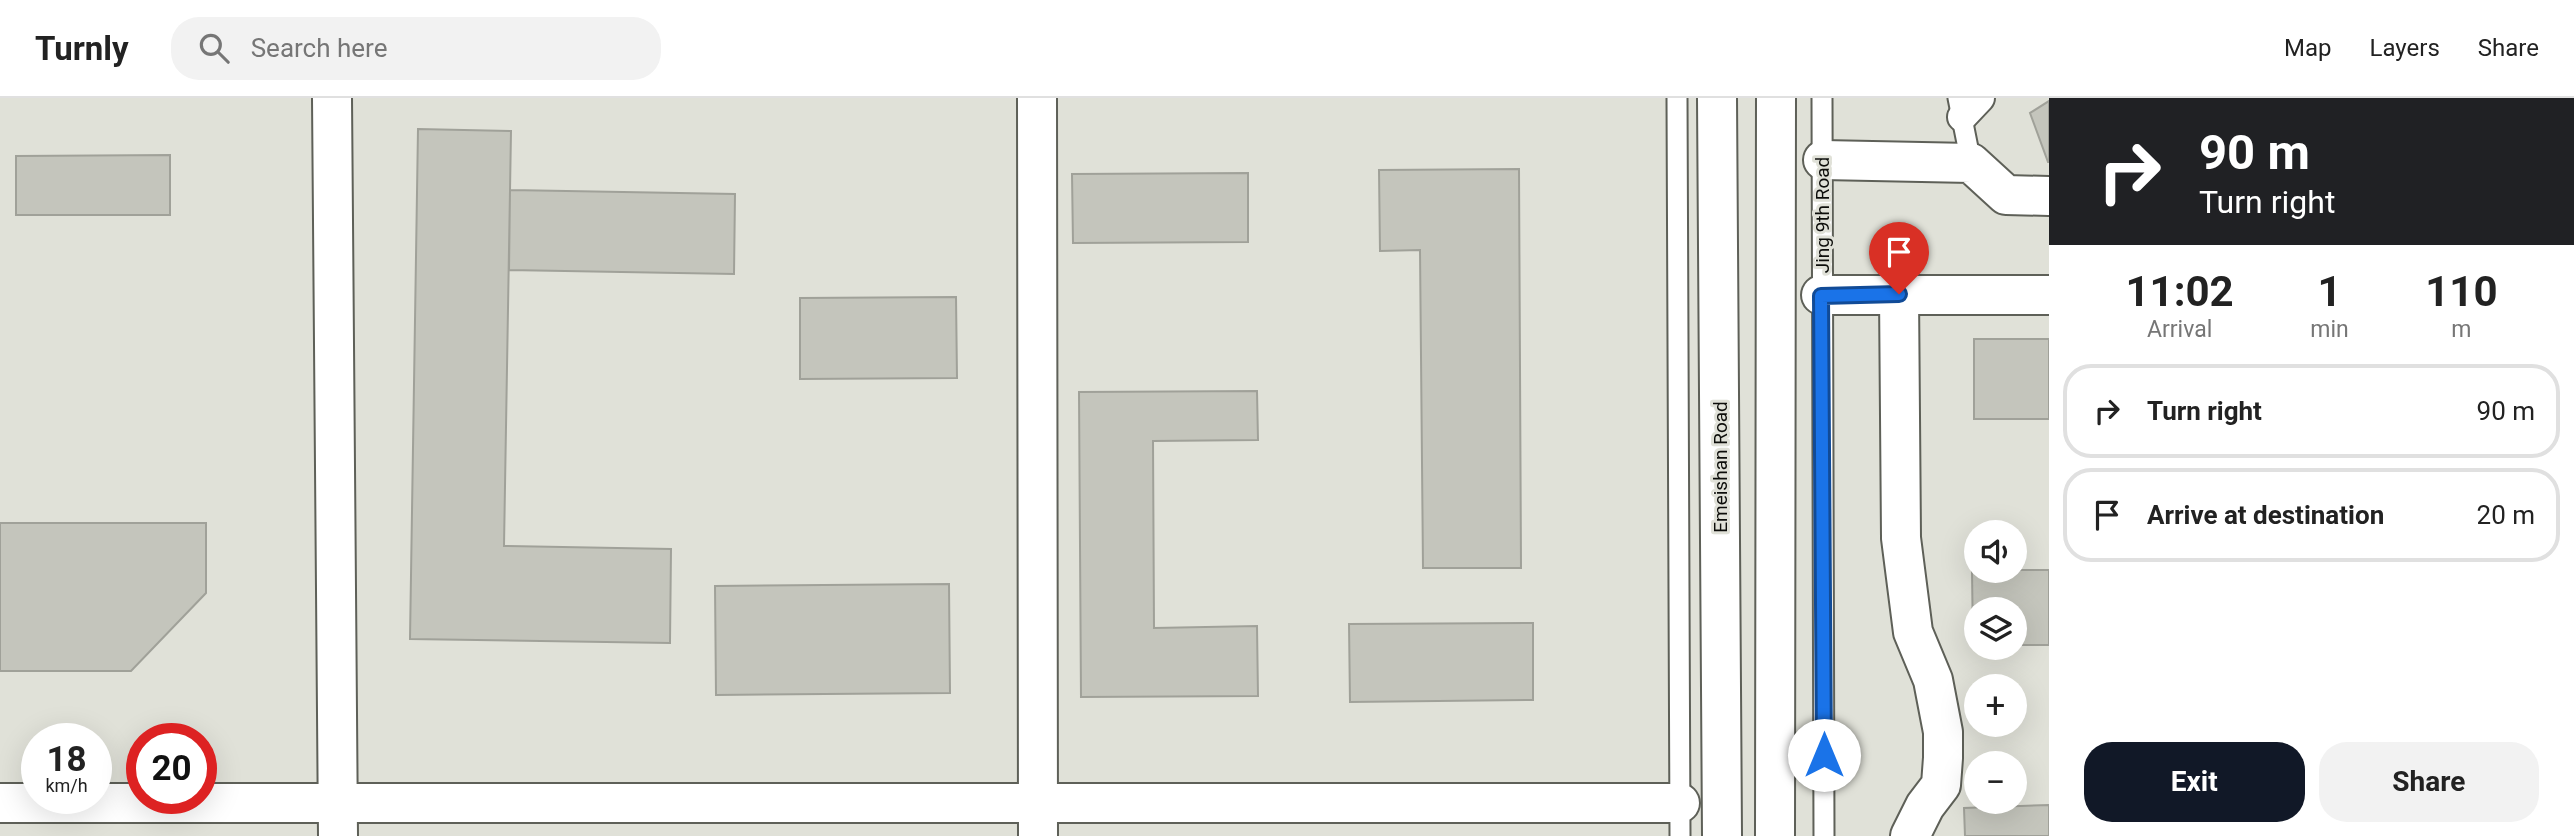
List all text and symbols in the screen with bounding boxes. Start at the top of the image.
search box [171,17,661,80]
text: Turnly [35,29,129,68]
icon: search [195,29,233,67]
text: Search here [251,33,387,63]
text: Map [2284,34,2332,62]
text: Layers [2370,34,2440,62]
text: Share [2478,34,2539,62]
text: 90 m [2199,124,2310,181]
icon: right [2084,126,2175,217]
street label: Jing 9th Road [1811,157,1834,273]
text: Turn right [2199,183,2335,221]
pin [1869,222,1929,294]
icon: arrive [1880,233,1918,271]
text: 11:02 [2126,267,2234,316]
text: 1 [2317,267,2342,316]
text: 110 [2425,267,2498,316]
text: Arrival [2147,316,2212,343]
text: min [2310,316,2349,343]
text: m [2451,316,2471,343]
icon: right [2088,392,2126,430]
text: Turn right [2147,396,2262,426]
text: 90 m [2477,396,2535,426]
street label: Emeishan Road [1709,401,1732,533]
icon: arrive [2088,496,2126,534]
text: Arrive at destination [2147,500,2384,530]
text: 20 m [2477,500,2535,530]
map controls [1964,520,2027,814]
button: sound [1964,520,2027,583]
button: layers [1964,597,2027,660]
button: + [1964,674,2027,737]
position arrow [1787,718,1861,792]
speed limit sign: 20 [126,723,217,814]
text: 18 [46,739,87,780]
button: Exit [2084,742,2305,822]
button: Share [2319,742,2539,822]
button: − [1964,751,2027,814]
text: km/h [45,775,88,796]

